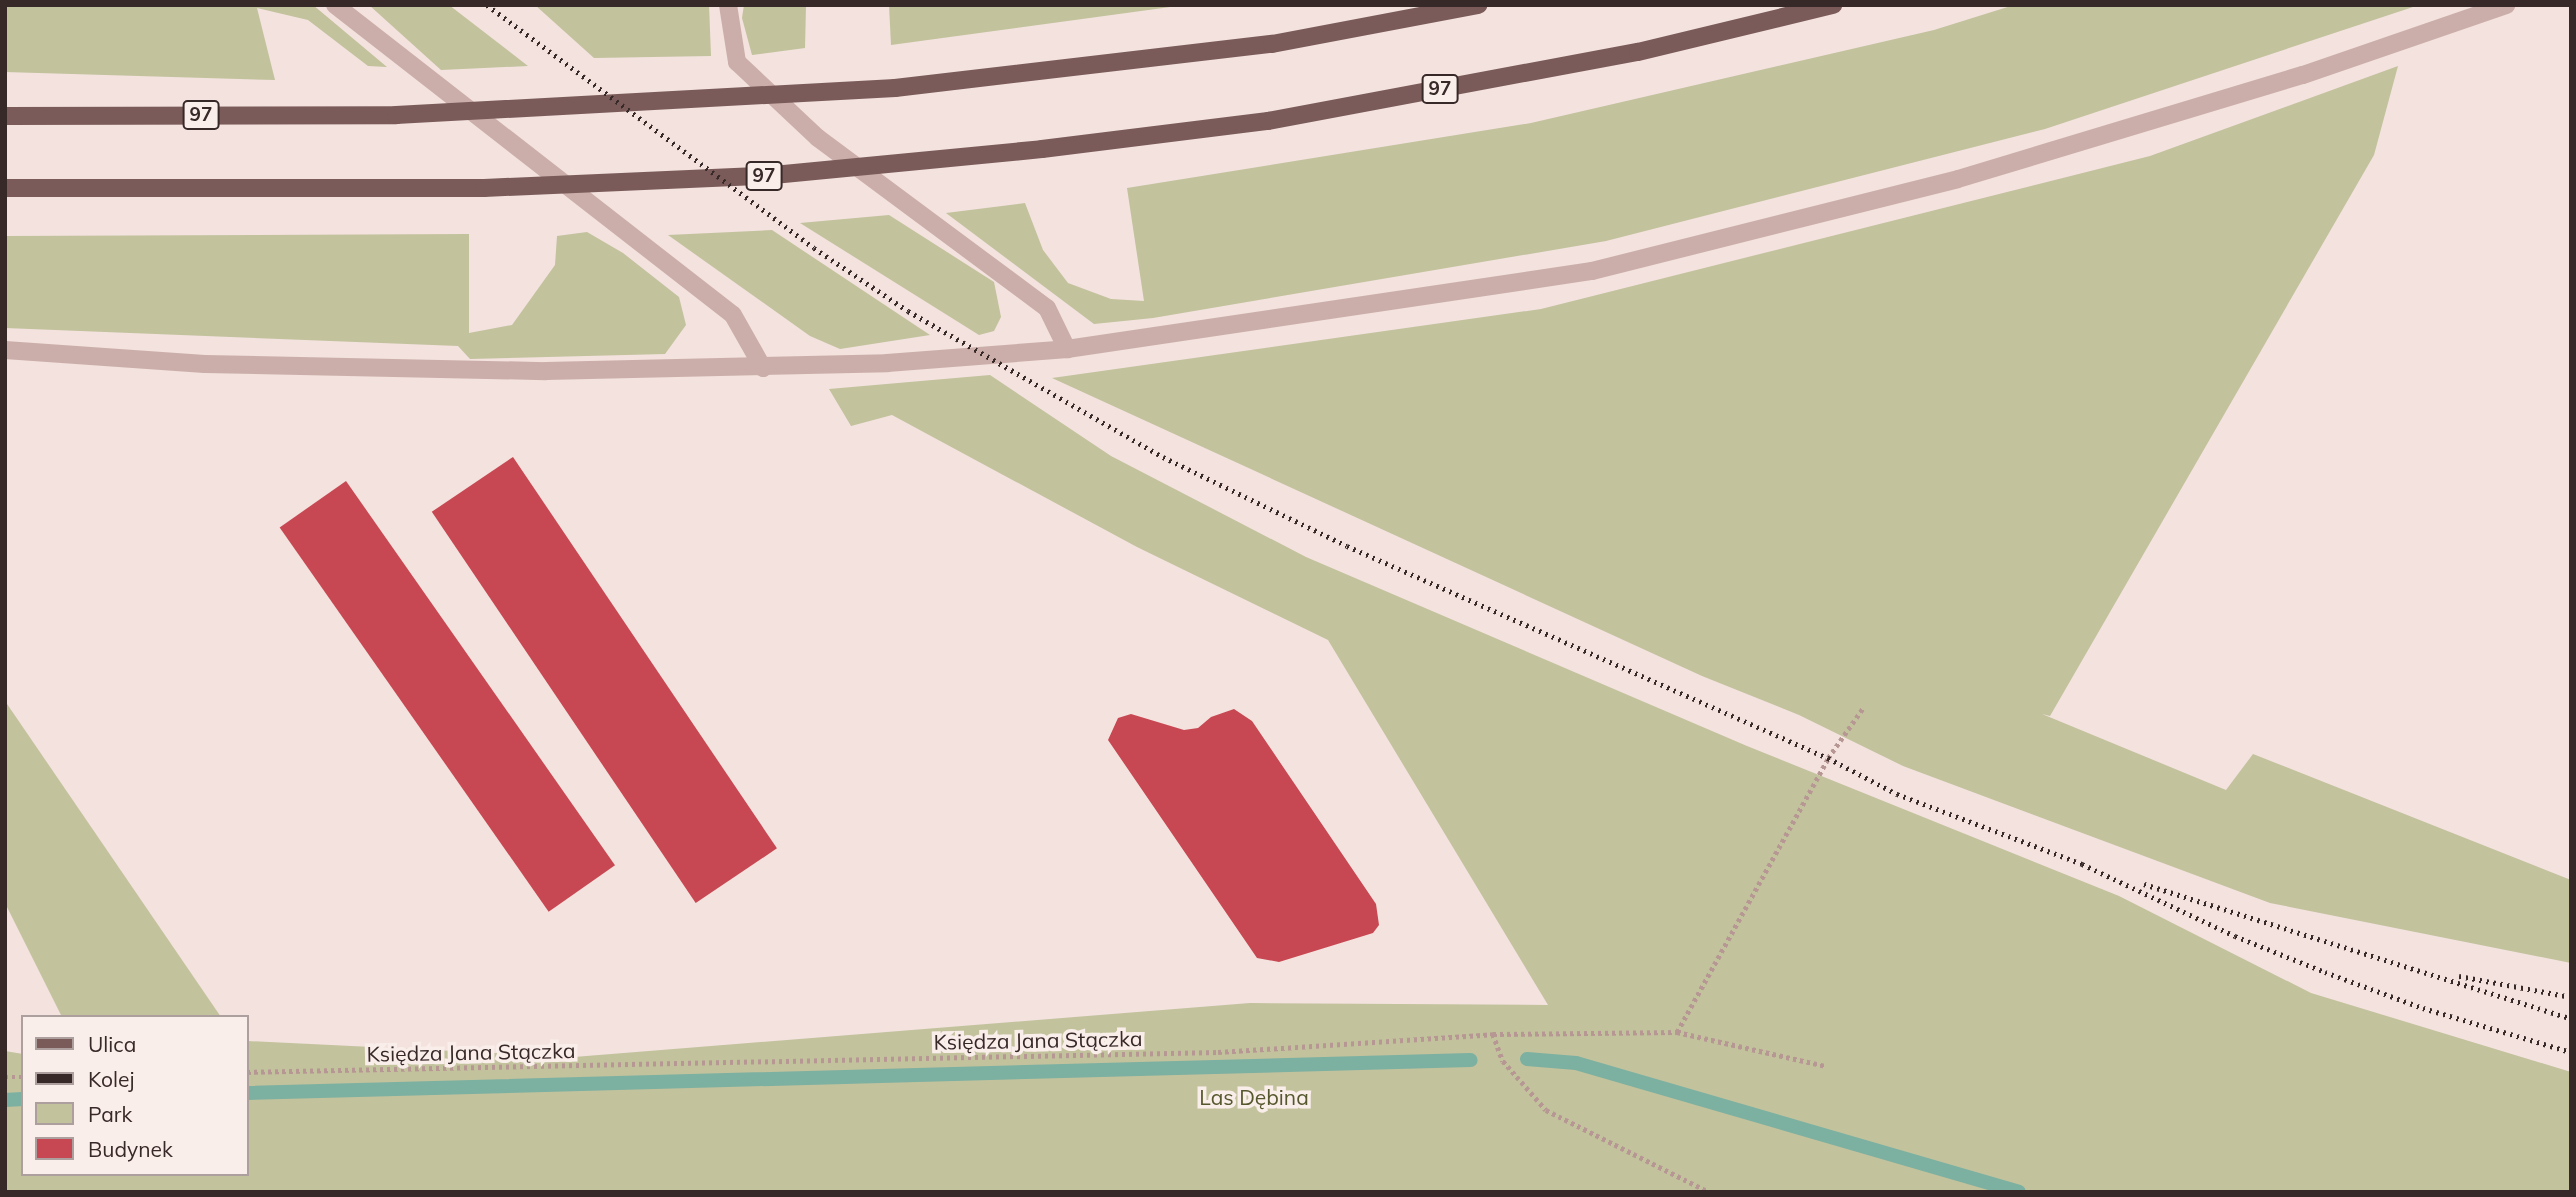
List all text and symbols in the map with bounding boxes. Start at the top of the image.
road number: 97 [1421,74,1459,104]
road number: 97 [182,99,220,130]
road number: 97 [745,160,783,192]
legend [21,1015,248,1176]
street label: Księdza Jana Stączka [933,1026,1143,1054]
text: Ulica [88,1031,136,1057]
street label: Księdza Jana Stączka [366,1038,576,1066]
text: Kolej [88,1066,135,1092]
park label: Las Dębina [1199,1084,1309,1110]
text: Park [88,1101,132,1127]
text: Budynek [88,1136,173,1162]

